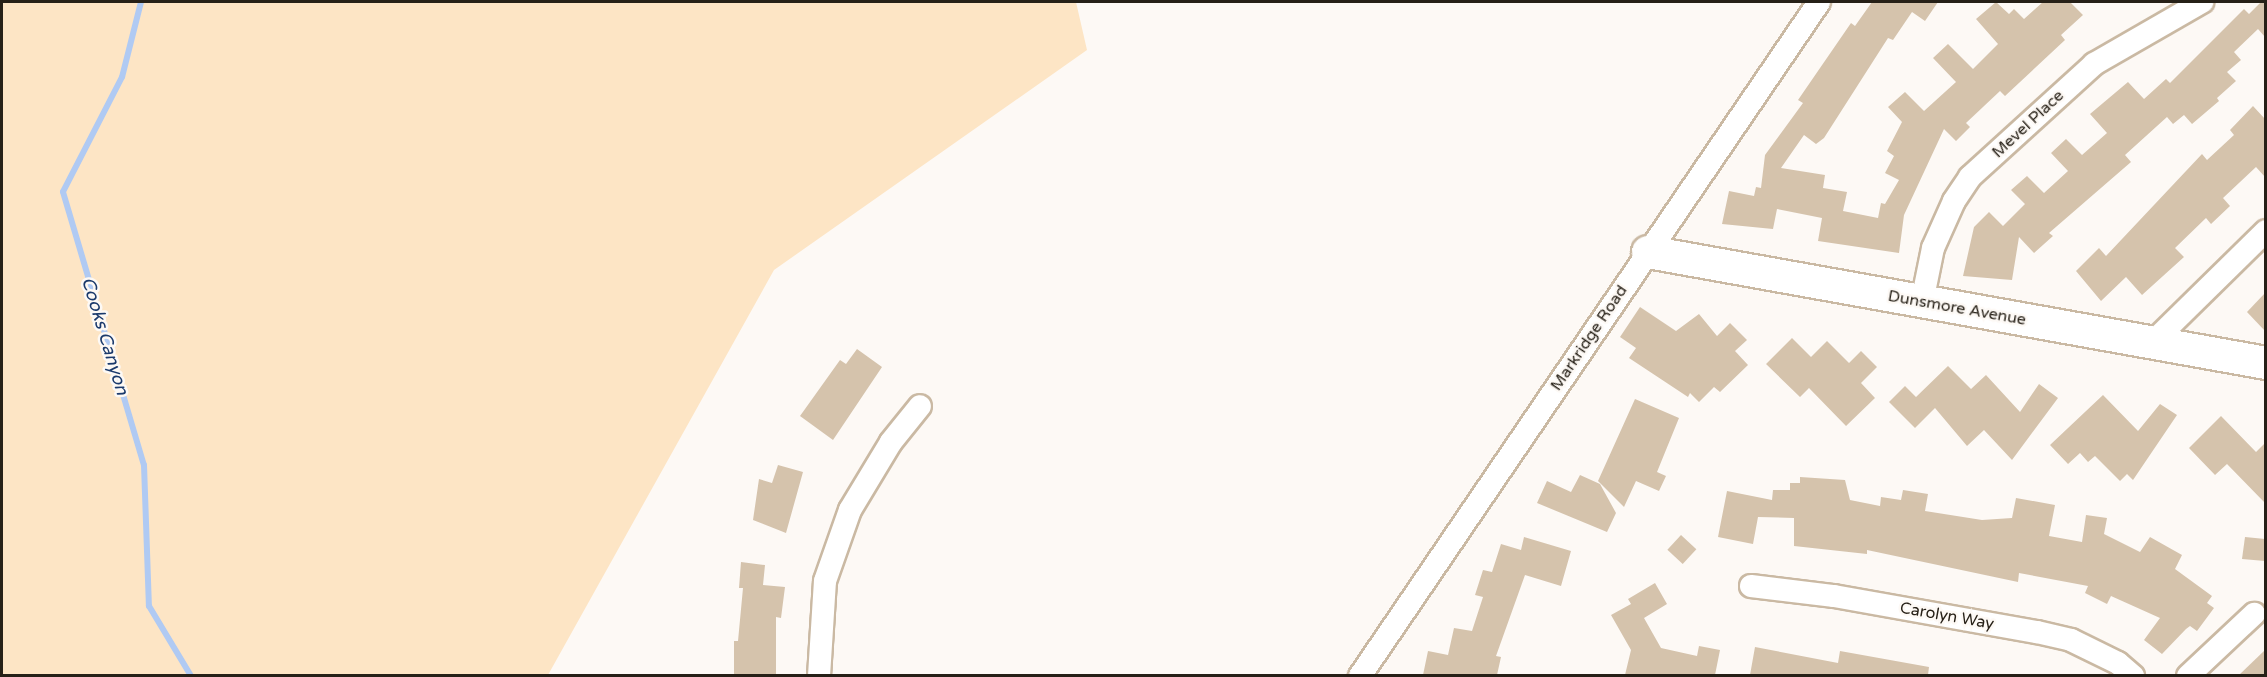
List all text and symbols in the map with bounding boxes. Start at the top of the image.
street label: Mevel Place [1988,86,2068,162]
water label: Cooks Canyon [77,274,133,398]
street label: Markridge Road [1547,282,1631,394]
street label: Dunsmore Avenue [1886,286,2028,330]
street label: Carolyn Way [1898,598,1996,634]

